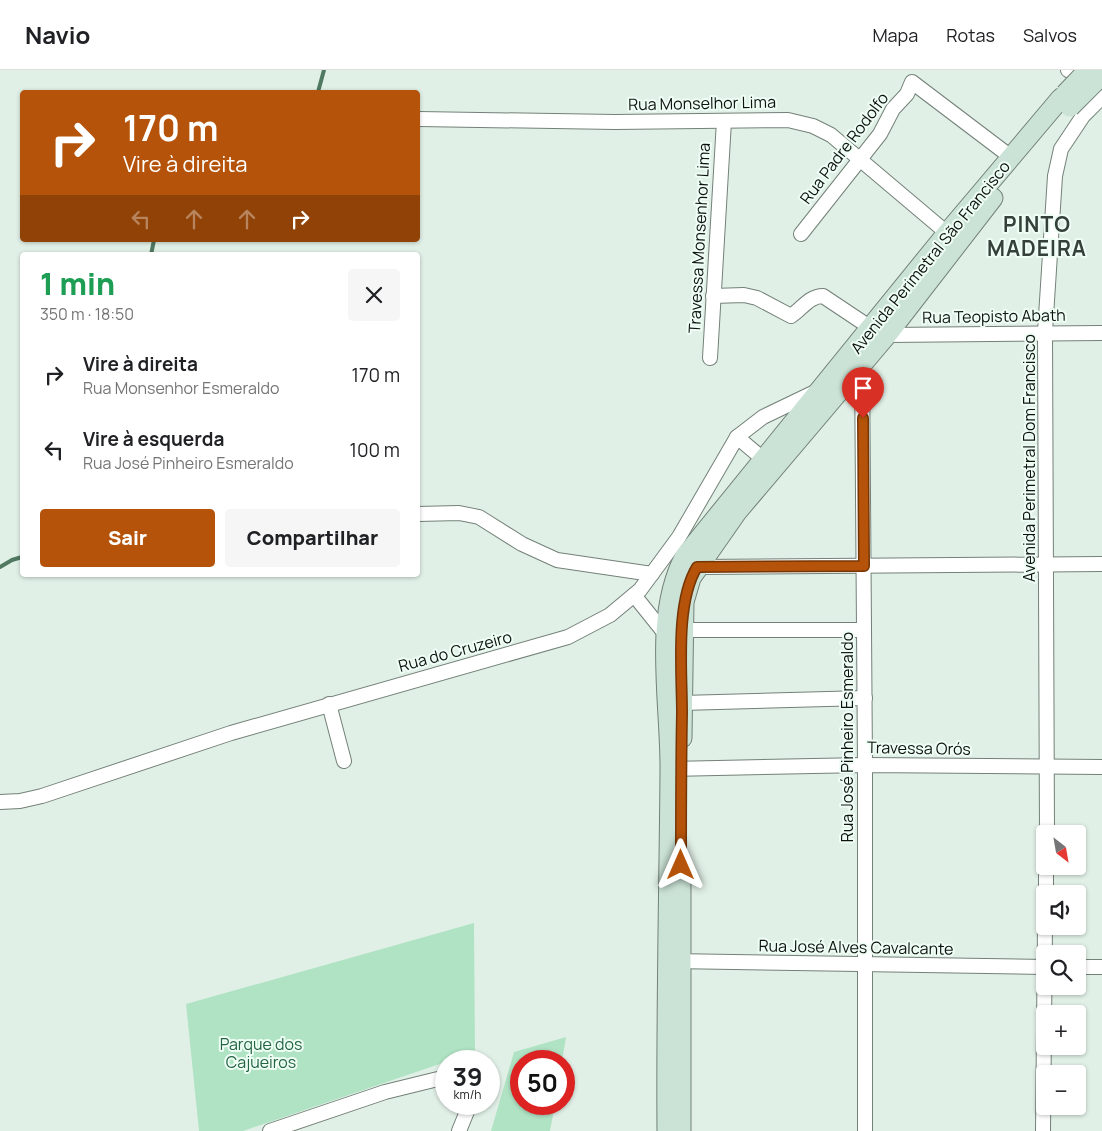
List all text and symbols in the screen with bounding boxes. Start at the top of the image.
text: Navio [25,18,90,51]
text: Mapa [872,23,918,47]
text: Rotas [946,23,995,47]
text: Salvos [1023,23,1077,47]
street label: Rua Padre Rodolfo [795,88,893,208]
street label: Rua Monselhor Lima [628,91,776,115]
text: 170 m [123,104,219,152]
icon: right [40,110,105,175]
street label: Travessa Monsenhor Lima [683,142,715,334]
text: Vire à direita [123,149,247,179]
street label: Avenida Perimetral São Francisco [845,156,1015,358]
icon: left [127,205,155,233]
icon: ahead [180,205,208,233]
icon: ahead [233,205,261,233]
icon: right [286,205,314,233]
district label: PINTO MADEIRA [987,210,1087,262]
text: 1 min [40,263,115,304]
button: close [348,269,400,321]
text: 350 m · 18:50 [40,303,134,325]
street label: Rua Teopisto Abath [922,304,1066,328]
street label: Avenida Perimetral Dom Francisco [1018,334,1040,582]
text: Vire à direita [83,351,198,377]
icon: right [40,361,68,389]
text: 170 m [352,362,400,388]
pin [842,367,884,418]
icon: arrive [849,374,877,402]
text: Rua Monsenhor Esmeraldo [83,377,279,399]
text: Vire à esquerda [83,426,224,452]
icon: left [40,436,68,464]
text: 100 m [349,437,400,463]
text: Rua José Pinheiro Esmeraldo [83,452,294,474]
button: Sair [40,509,215,567]
button: Compartilhar [225,509,400,567]
street label: Rua do Cruzeiro [396,625,514,677]
street label: Rua José Pinheiro Esmeraldo [836,632,858,842]
street label: Travessa Orós [867,736,971,760]
north arrow [1036,825,1086,875]
map controls [1036,825,1086,1115]
position arrow [654,838,706,890]
button: sound [1036,885,1086,935]
street label: Rua José Alves Cavalcante [758,934,954,960]
button: search [1036,945,1086,995]
button: + [1036,1005,1086,1055]
park label: Parque dos Cajueiros [220,1033,302,1073]
speed limit sign: 50 [510,1050,575,1115]
text: 39 [452,1059,483,1094]
button: − [1036,1065,1086,1115]
text: km/h [454,1086,481,1103]

